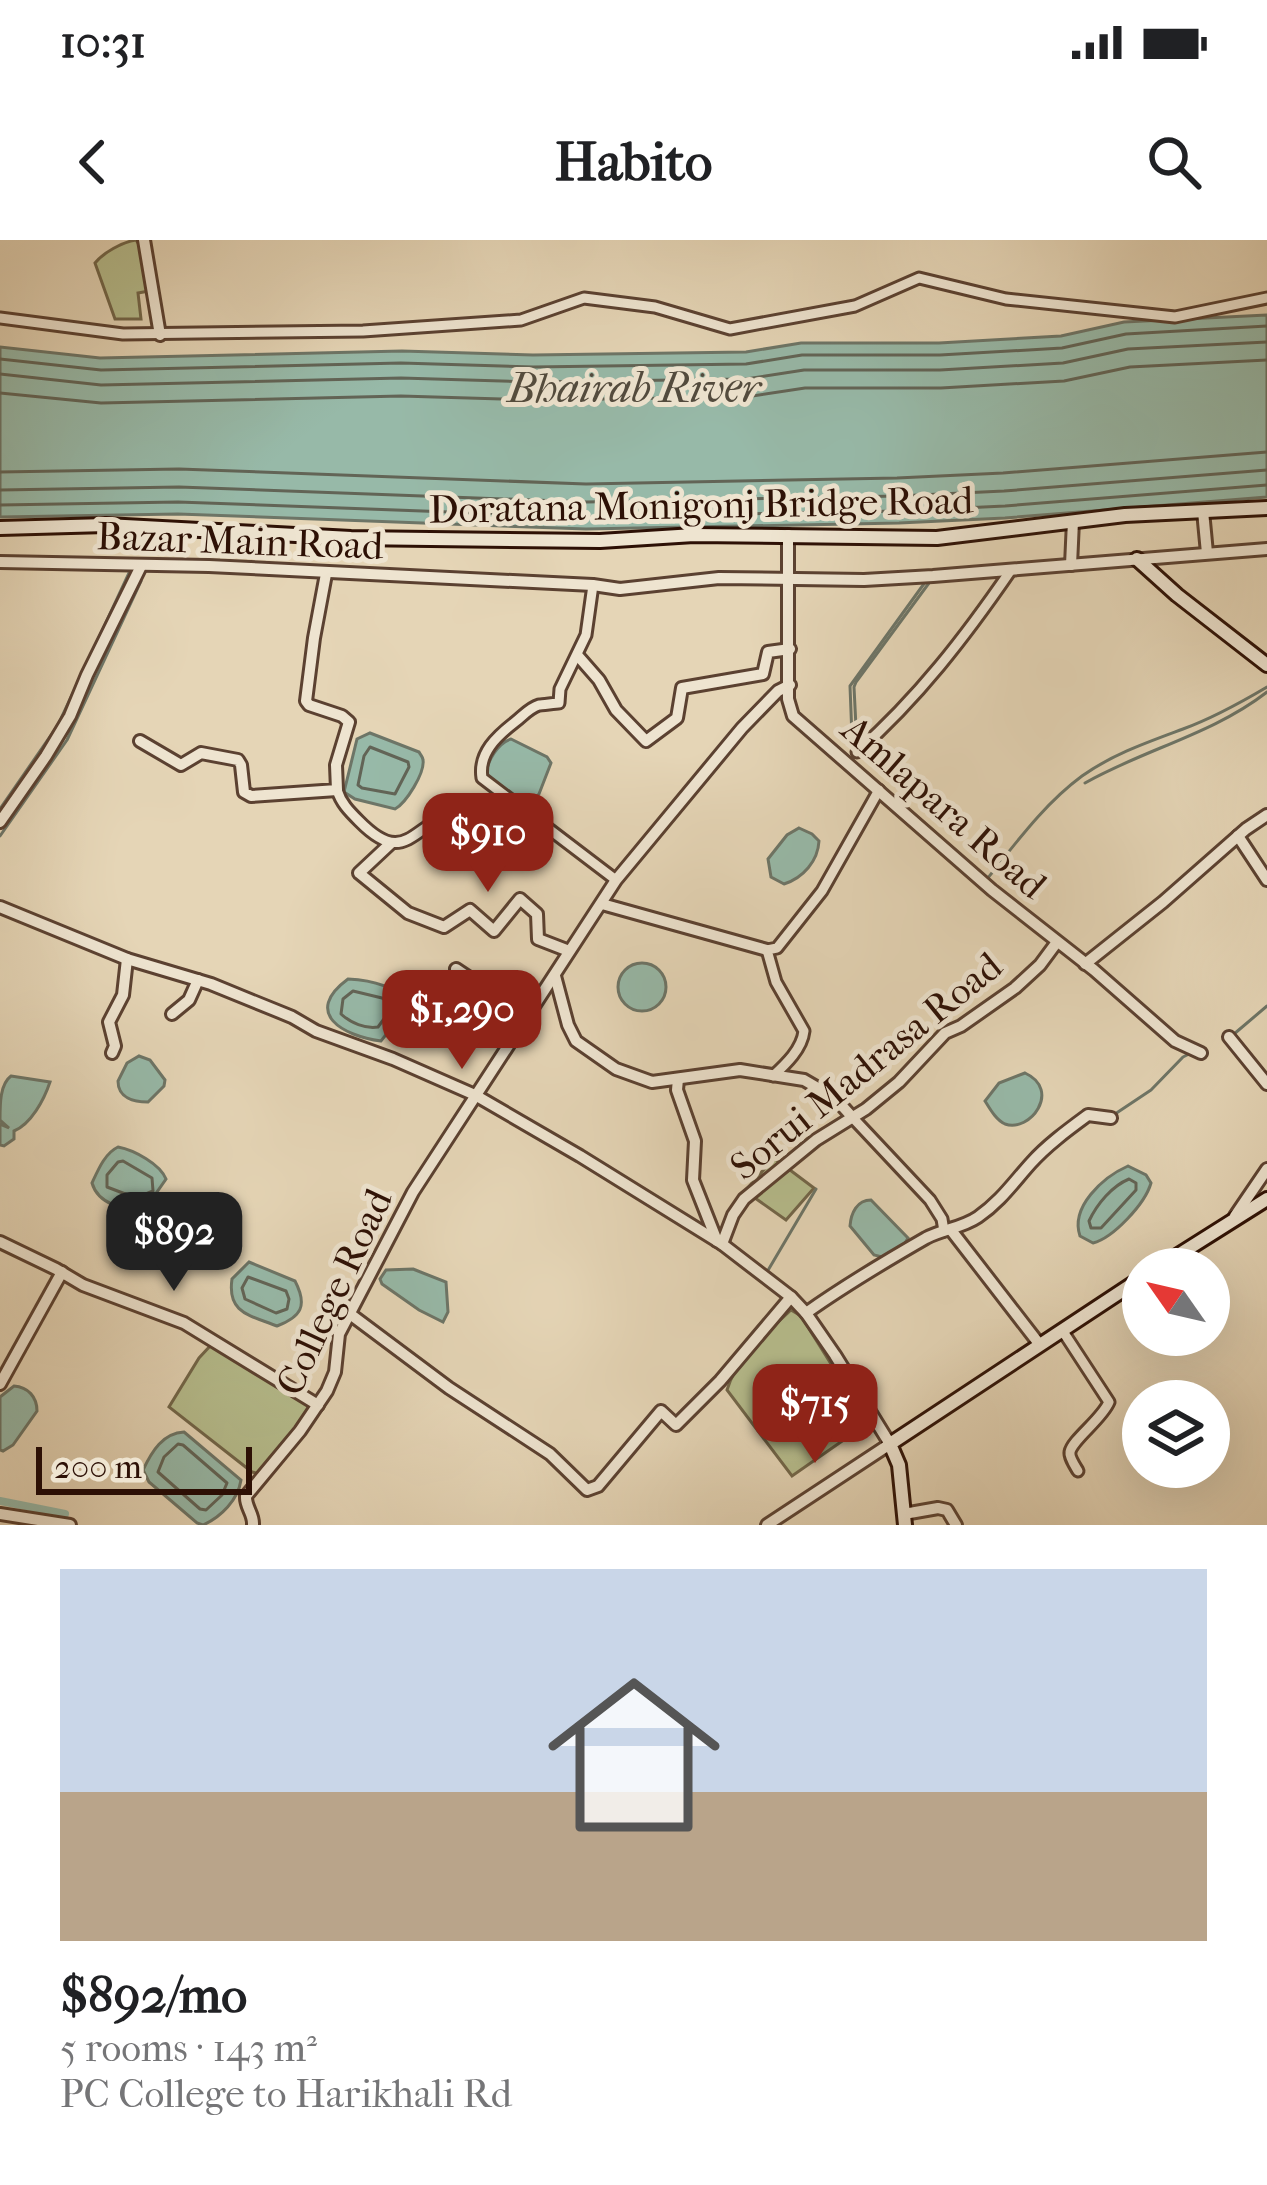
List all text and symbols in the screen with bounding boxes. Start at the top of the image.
text: 10:31 [60,16,146,69]
icon: back [60,129,126,195]
icon: search [1141,129,1207,195]
text: Habito [555,131,712,194]
water label: Bhairab River [506,364,763,413]
street label: Doratana Monigonj Bridge Road [428,477,974,533]
street label: Bazar Main Road [96,513,385,569]
street label: Amlapara Road [831,705,1056,909]
pin: $910 [417,793,559,895]
text: $910 [449,809,527,855]
street label: Sorui Madrasa Road [721,942,1011,1189]
pin: $1,290 [364,970,560,1072]
text: $1,290 [409,986,515,1032]
street label: College Road [266,1181,402,1402]
pin: $892 [103,1192,245,1294]
text: $892 [133,1208,215,1254]
north arrow [1122,1248,1230,1356]
map controls [1122,1248,1230,1488]
pin: $715 [744,1364,886,1466]
text: $715 [780,1380,850,1426]
button: layers [1122,1380,1230,1488]
scale bar [36,1441,252,1494]
text: 200 m [54,1448,142,1487]
icon: home [526,1647,742,1863]
text: $892/mo [60,1965,247,2025]
text: 5 rooms · 143 m² [60,2025,317,2071]
text: PC College to Harikhali Rd [60,2071,512,2117]

